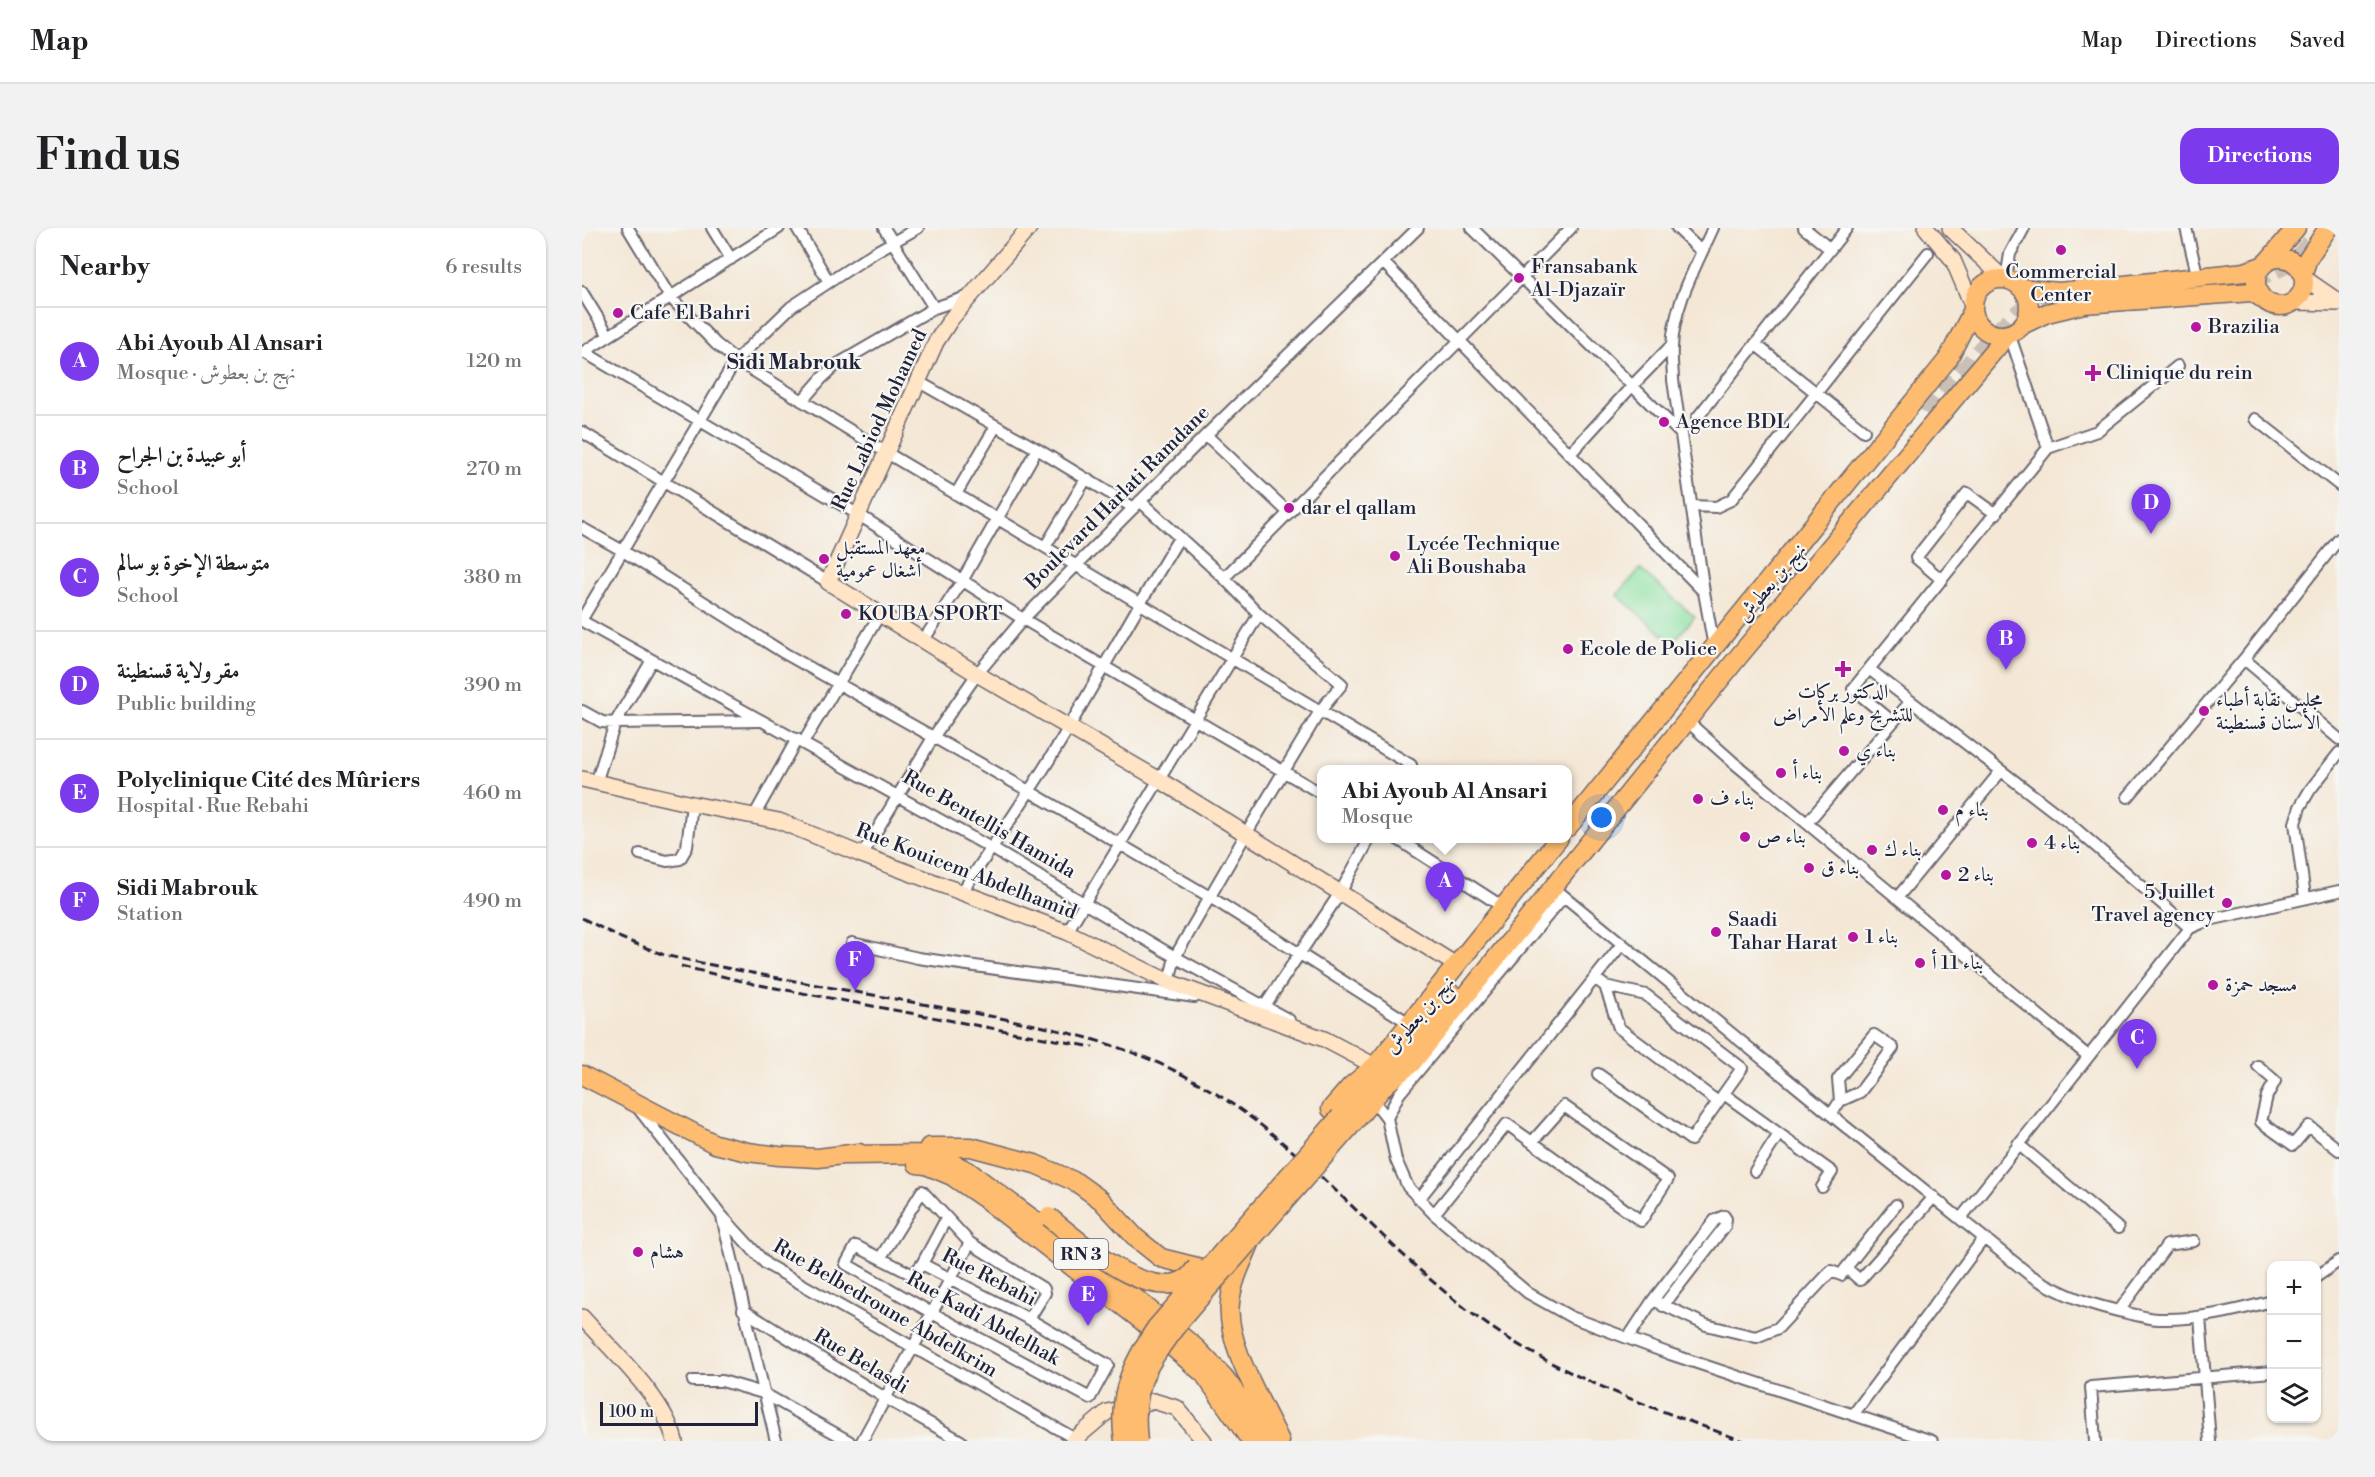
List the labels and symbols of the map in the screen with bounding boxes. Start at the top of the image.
marker: Commercial Center [2054,243,2068,257]
place label: Fransabank Al-Djazaïr [1530,255,1639,303]
place label: Commercial Center [2005,260,2117,308]
marker: Fransabank Al-Djazaïr [1512,271,1526,285]
place label: Cafe El Bahri [630,301,751,326]
marker: Cafe El Bahri [611,306,625,320]
place label: Brazilia [2207,315,2280,340]
marker: Brazilia [2189,320,2203,334]
street label: Rue Labiod Mohamed [827,325,933,515]
district label: Sidi Mabrouk [727,350,862,376]
place label: Clinique du rein [2106,361,2253,386]
marker: Clinique du rein [2084,364,2102,382]
street label: Boulevard Harlati Ramdane [1020,401,1215,596]
place label: Agence BDL [1675,410,1790,435]
marker: Agence BDL [1657,415,1671,429]
pin: D [2132,484,2170,534]
place label: dar el qallam [1301,496,1417,521]
marker: dar el qallam [1282,501,1296,515]
place label: Lycée Technique Ali Boushaba [1406,532,1560,580]
place label: معهد المستقبل أشغال عمومية [836,536,925,584]
street label: نهج بن بعطوش [1732,538,1815,630]
marker: Lycée Technique Ali Boushaba [1388,549,1402,563]
marker: معهد المستقبل أشغال عمومية [817,552,831,566]
place label: KOUBA SPORT [858,602,1002,627]
marker: KOUBA SPORT [839,607,853,621]
pin: B [1986,620,2026,670]
place label: Ecole de Police [1580,637,1717,662]
marker: Ecole de Police [1561,642,1575,656]
marker: الدكتور بركات للتشريح وعلم الأمراض [1834,660,1852,678]
place label: الدكتور بركات للتشريح وعلم الأمراض [1773,680,1913,735]
place label: مجلس نقابة أطباء الأسنان قسنطينة [2216,685,2322,736]
marker: مجلس نقابة أطباء الأسنان قسنطينة [2197,704,2211,718]
place label: بناء ي [1856,739,1896,766]
marker: بناء ي [1837,744,1851,758]
place label: بناء أ [1793,758,1822,786]
street label: Rue Bentellis Hamida [898,765,1081,885]
marker: بناء أ [1774,766,1788,780]
place label: بناء ف [1710,787,1754,812]
marker: بناء ف [1691,792,1705,806]
place label: بناء م [1955,798,1989,827]
your location [1587,803,1616,832]
marker: بناء م [1936,803,1950,817]
street label: Rue Kouicem Abdelhamid [852,818,1081,926]
place label: بناء ص [1757,825,1806,850]
marker: بناء ص [1738,830,1752,844]
place label: بناء 4 [2044,831,2081,856]
marker: بناء 4 [2025,836,2039,850]
place label: بناء ك [1884,838,1922,863]
marker: بناء ك [1865,843,1879,857]
place label: بناء ق [1821,856,1859,881]
marker: بناء ق [1802,861,1816,875]
pin: A [1426,862,1464,912]
place label: بناء 2 [1958,863,1994,888]
marker: بناء 2 [1939,868,1953,882]
place label: 5 Juillet Travel agency [2091,880,2215,928]
marker: 5 Juillet Travel agency [2220,896,2234,910]
place label: Saadi Tahar Harat [1728,908,1838,956]
marker: Saadi Tahar Harat [1709,925,1723,939]
place label: بناء 1 [1865,925,1898,950]
marker: بناء 1 [1846,930,1860,944]
pin: F [836,942,874,991]
place label: بناء 11 أ [1932,948,1983,976]
marker: بناء 11 أ [1913,956,1927,970]
street label: نهج بن بعطوش [1379,971,1464,1062]
place label: مسجد حمزة [2225,973,2297,998]
marker: مسجد حمزة [2206,978,2220,992]
pin: C [2118,1020,2156,1069]
street label: Rue Belbedroune Abdelkrim [768,1234,1002,1384]
road number: RN 3 [1054,1239,1108,1269]
place label: هشام [650,1240,684,1269]
street label: Rue Rebahi [937,1243,1041,1313]
marker: هشام [631,1245,645,1259]
street label: Rue Kadi Abdelhak [902,1266,1065,1372]
pin: E [1068,1276,1108,1326]
street label: Rue Belasdi [809,1324,913,1400]
scale bar [600,1399,758,1426]

